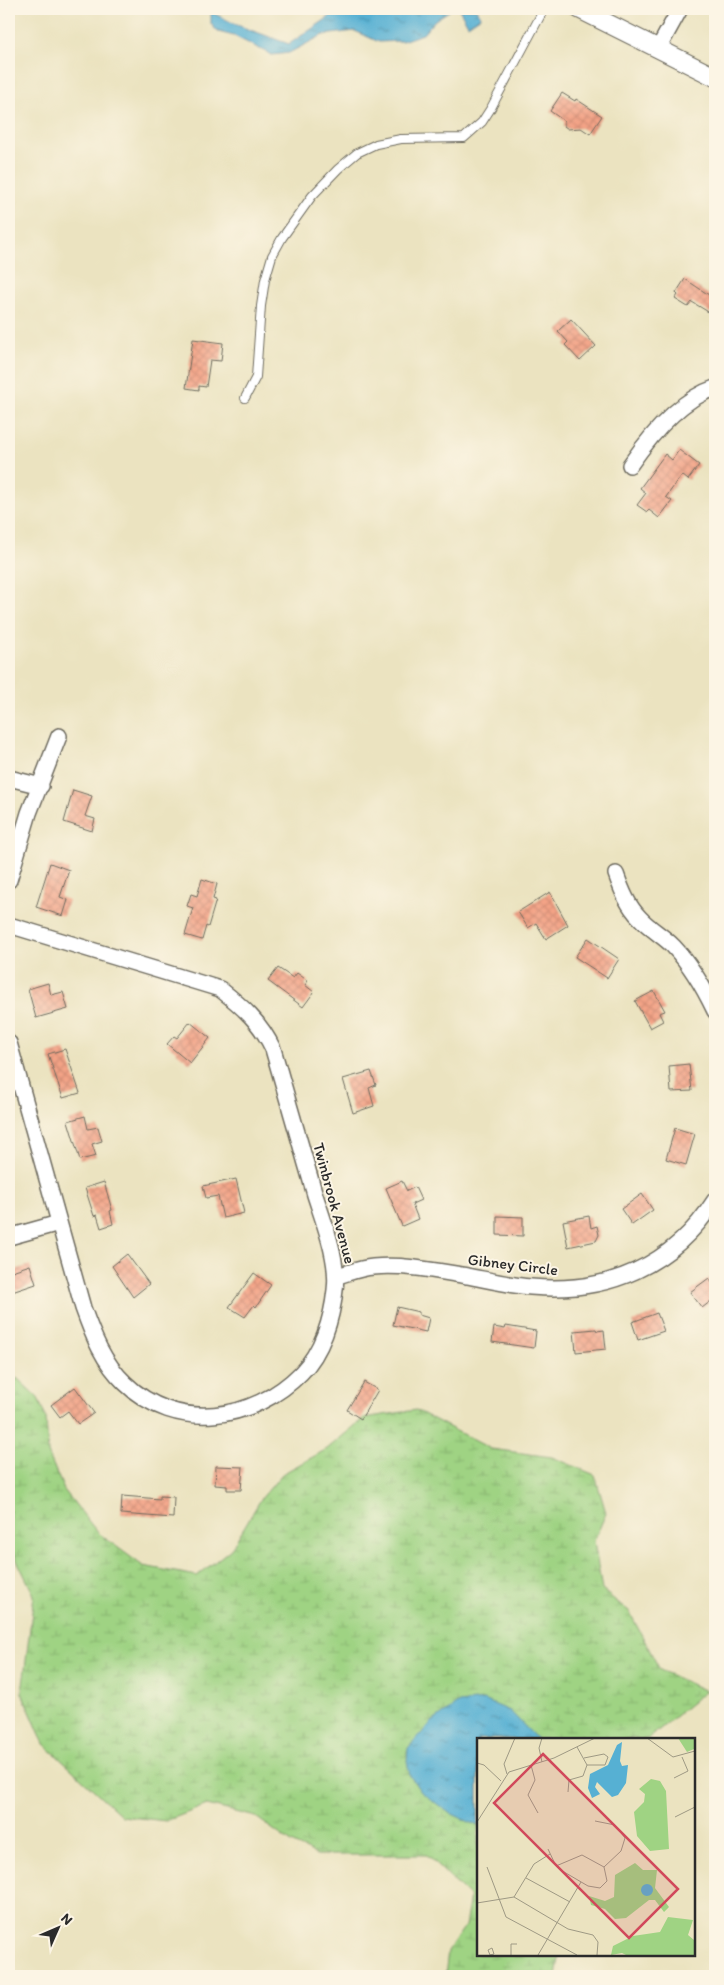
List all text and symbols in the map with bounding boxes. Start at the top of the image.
street label: Twinbrook Avenue [309,1141,360,1266]
street label: Gibney Circle [467,1250,559,1279]
inset map [477,1738,694,1955]
north arrow [32,1902,82,1952]
text: N [57,1910,76,1929]

